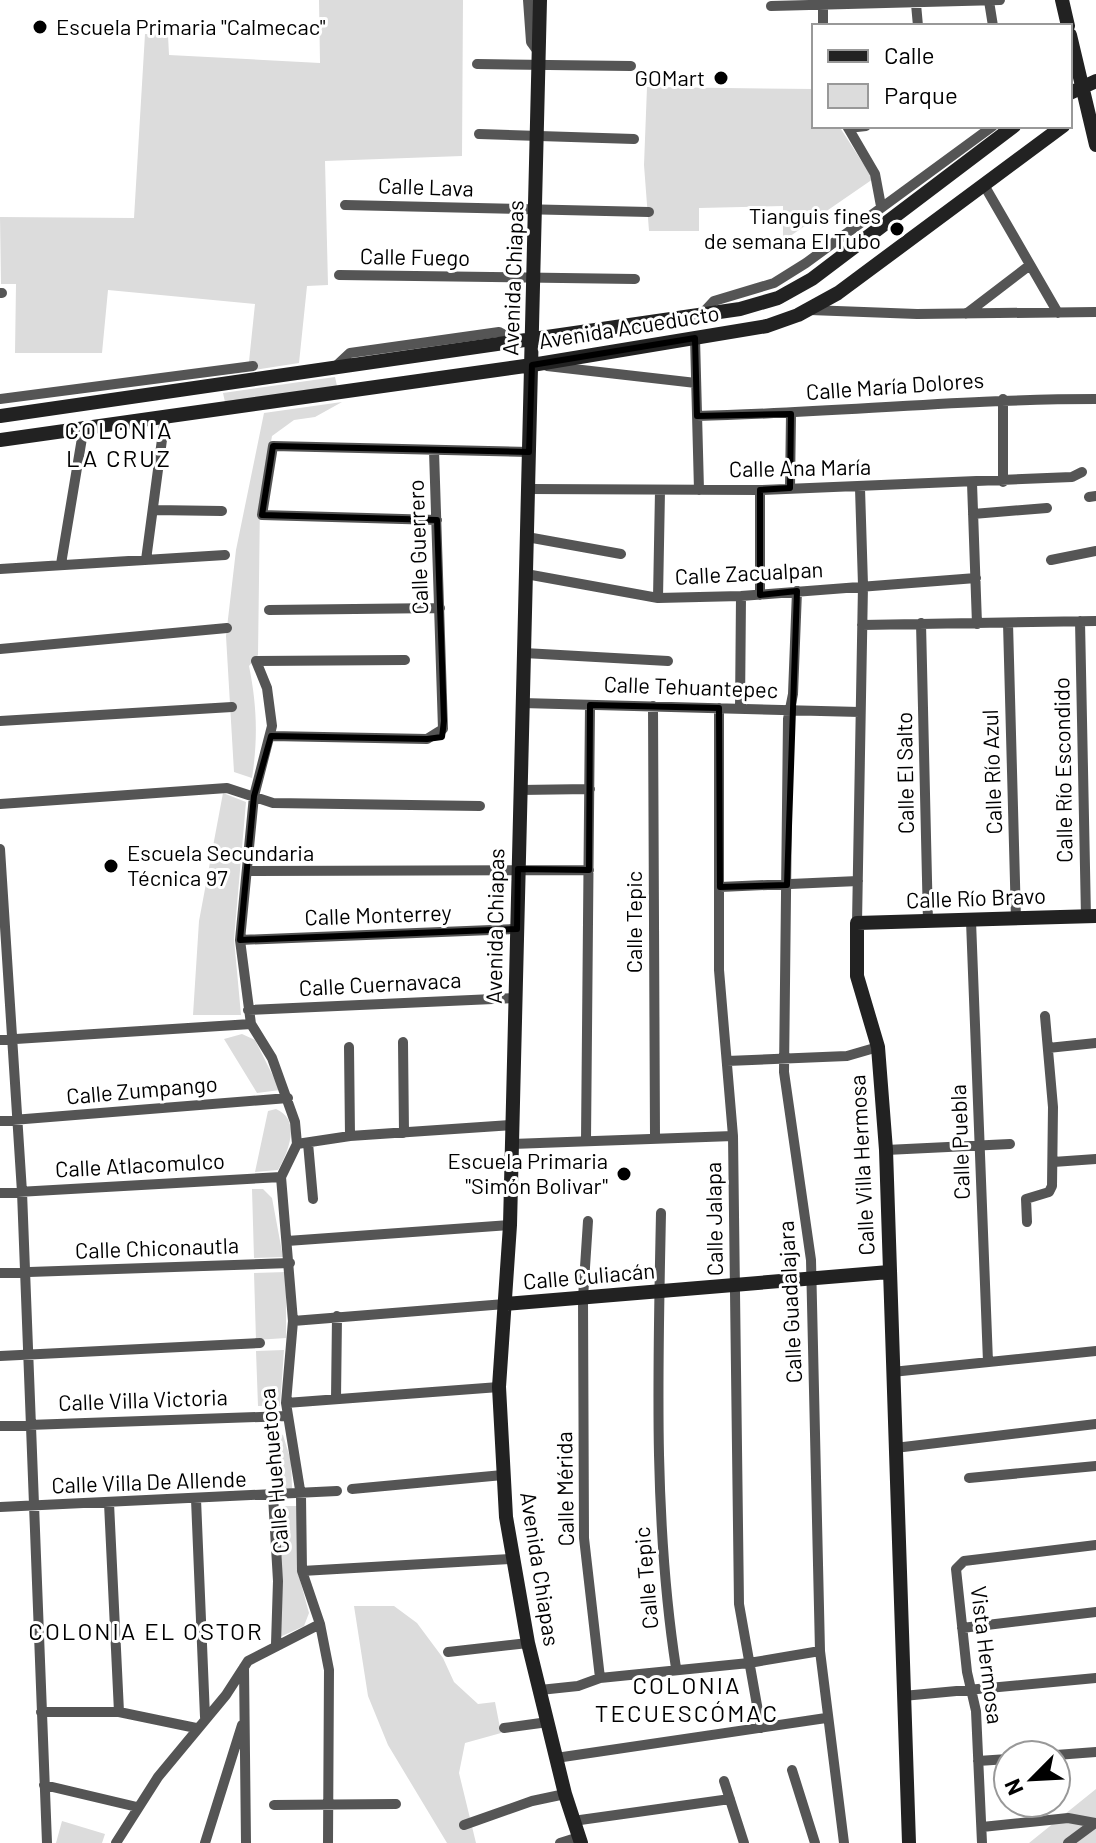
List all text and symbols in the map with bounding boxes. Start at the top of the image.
place label: Escuela Primaria "Calmecac" [56,13,326,39]
marker: Escuela Primaria "Calmecac" [31,18,49,36]
legend [812,24,1072,128]
text: Calle [884,40,935,69]
place label: GOMart [635,64,705,90]
marker: GOMart [712,69,730,87]
text: Parque [884,80,958,109]
street label: Calle Lava [378,171,474,201]
street label: Avenida Chiapas [496,200,528,356]
place label: Tianguis fines de semana El Tubo [704,202,881,253]
marker: Tianguis fines de semana El Tubo [888,220,906,238]
street label: Calle Fuego [360,242,470,270]
street label: Avenida Acueducto [537,299,721,353]
street label: Calle María Dolores [805,366,985,404]
district label: COLONIA LA CRUZ [65,415,174,472]
street label: Calle Ana María [729,453,871,481]
street label: Calle Guerrero [402,479,432,615]
street label: Calle Zacualpan [674,555,824,589]
street label: Calle Tehuantepec [603,670,779,702]
street label: Calle Río Escondido [1047,677,1077,863]
street label: Calle Río Azul [976,709,1006,835]
street label: Calle El Salto [890,712,918,834]
place label: Escuela Secundaria Técnica 97 [127,839,314,890]
street label: Avenida Chiapas [480,848,508,1004]
marker: Escuela Secundaria Técnica 97 [102,857,120,875]
street label: Calle Tepic [620,871,646,973]
street label: Calle Río Bravo [905,882,1046,912]
street label: Calle Monterrey [304,898,452,930]
street label: Calle Cuernavaca [298,966,462,1000]
street label: Calle Zumpango [65,1069,219,1109]
street label: Calle Villa Hermosa [843,1074,879,1256]
street label: Calle Puebla [944,1084,974,1200]
street label: Calle Atlacomulco [54,1147,225,1181]
place label: Escuela Primaria "Simón Bolivar" [448,1147,608,1198]
street label: Calle Jalapa [699,1162,727,1276]
marker: Escuela Primaria "Simón Bolivar" [615,1165,633,1183]
street label: Calle Guadalajara [772,1220,806,1384]
street label: Calle Chiconautla [75,1231,239,1263]
street label: Calle Culiacán [522,1256,656,1294]
street label: Calle Villa Victoria [58,1383,228,1415]
street label: Calle Huehuetoca [253,1387,293,1555]
street label: Calle Mérida [550,1431,578,1547]
street label: Calle Villa De Allende [51,1465,247,1497]
street label: Avenida Chiapas [516,1490,566,1648]
street label: Calle Tepic [628,1526,662,1630]
street label: Vista Hermosa [967,1584,1009,1725]
district label: COLONIA EL OSTOR [28,1616,264,1645]
district label: COLONIA TECUESCÓMAC [595,1670,779,1727]
north arrow [992,1739,1072,1819]
text: N [998,1776,1028,1800]

